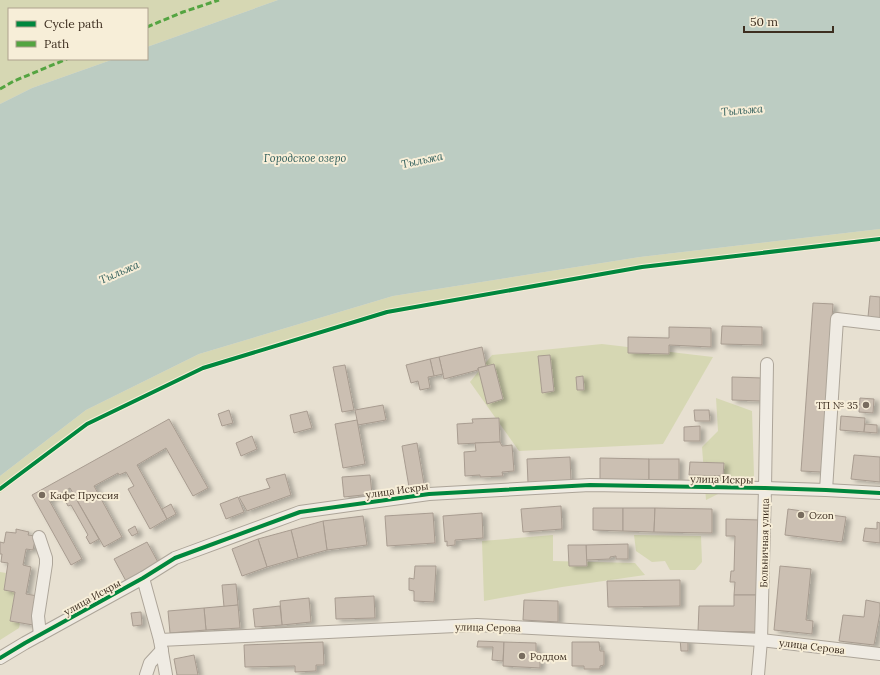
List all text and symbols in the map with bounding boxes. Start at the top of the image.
legend [8,8,148,60]
scale bar [744,8,833,34]
text: 50 m [750,14,778,29]
text: Cycle path [44,16,103,31]
text: Path [44,36,69,51]
water label: Тыльжа [720,101,764,119]
water label: Тыльжа [400,149,445,171]
water label: Городское озеро [264,151,346,165]
water label: Тыльжа [97,257,142,287]
place label: ТП № 35 [816,399,858,412]
marker: ТП № 35 [861,400,871,410]
street label: улица Искры [690,472,754,487]
street label: улица Искры [365,480,429,501]
place label: Кафе Пруссия [50,489,119,502]
marker: Кафе Пруссия [37,490,47,500]
street label: Больничная улица [757,498,772,588]
place label: Ozon [809,509,834,522]
marker: Ozon [796,510,806,520]
street label: улица Искры [61,576,123,618]
street label: улица Серова [455,620,521,635]
street label: улица Серова [778,636,845,657]
place label: Роддом [530,650,568,663]
marker: Роддом [517,651,527,661]

